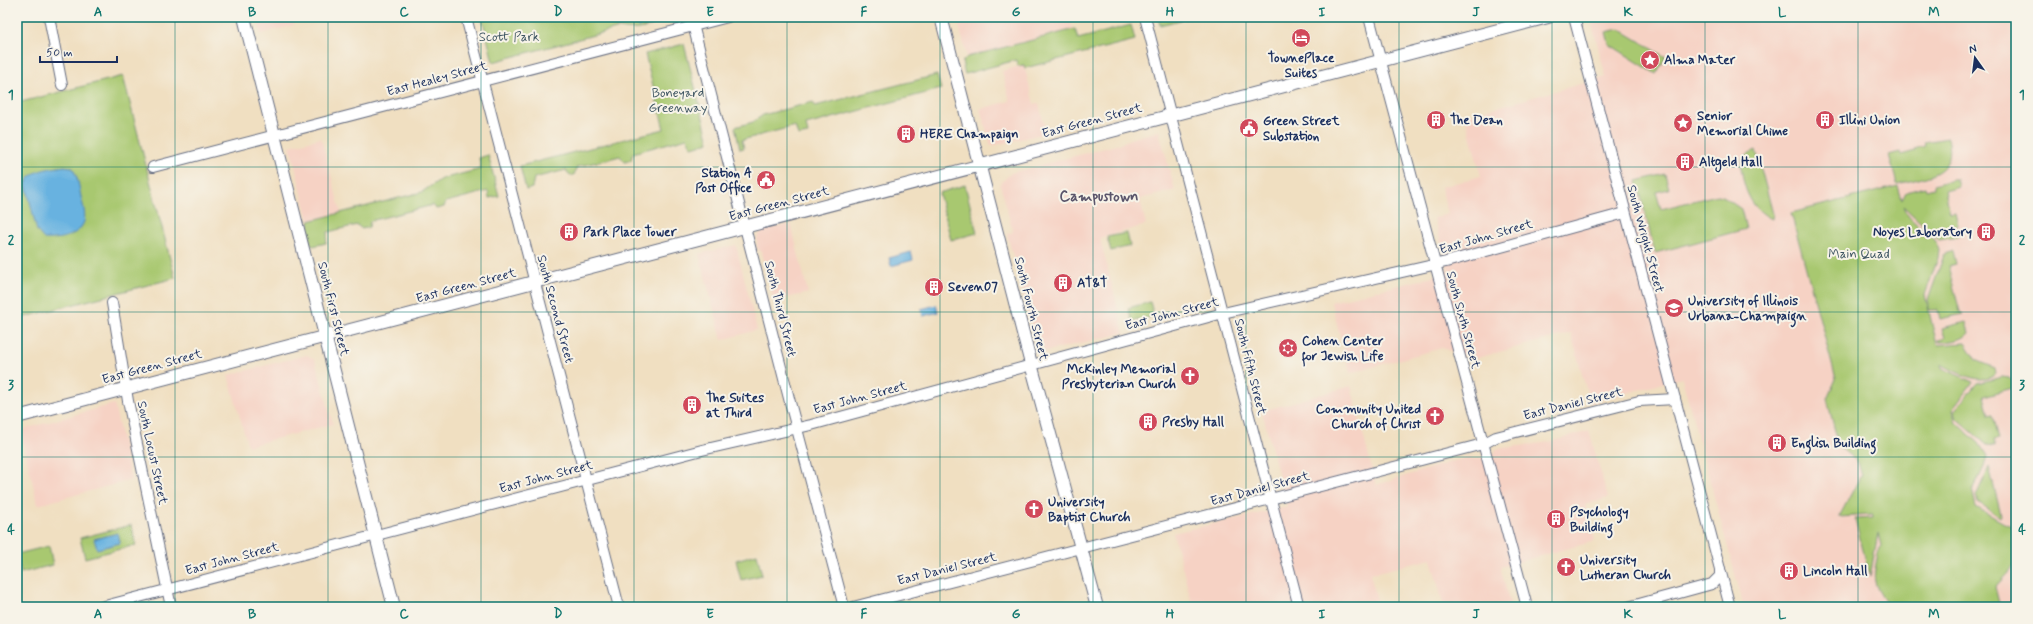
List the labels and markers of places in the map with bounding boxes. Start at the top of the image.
hotel icon: TownePlace Suites [1290,27,1312,49]
place icon: Alma Mater [1639,49,1661,71]
place label: TownePlace Suites [1268,50,1335,82]
place label: Alma Mater [1664,52,1736,69]
place label: Senior Memorial Chime [1697,108,1788,140]
building icon: The Dean [1425,109,1447,131]
building icon: Illini Union [1814,109,1836,131]
place label: The Dean [1450,112,1503,129]
place icon: Senior Memorial Chime [1672,112,1694,134]
place label: Illini Union [1839,112,1900,129]
place label: Green Street Substation [1263,113,1340,145]
public building icon: Green Street Substation [1238,117,1260,139]
building icon: HERE Champaign [895,123,917,145]
place label: HERE Champaign [920,126,1019,144]
building icon: Altgeld Hall [1674,151,1696,173]
place label: Altgeld Hall [1699,154,1763,173]
place label: Station A Post Office [695,165,753,197]
public building icon: Station A Post Office [755,169,777,191]
building icon: Park Place Tower [558,221,580,243]
building icon: Noyes Laboratory [1975,221,1997,243]
place label: Park Place Tower [583,224,677,241]
place label: Noyes Laboratory [1873,224,1972,241]
building icon: AT&T [1052,272,1074,294]
place label: AT&T [1077,275,1108,292]
building icon: Seven07 [923,276,945,298]
place label: Seven07 [948,279,998,296]
place label: University of Illinois Urbana-Champaign [1688,293,1807,328]
school or university icon: University of Illinois Urbana-Champaign [1663,297,1685,319]
place label: Cohen Center for Jewish Life [1301,333,1384,367]
synagogue icon: Cohen Center for Jewish Life [1277,337,1299,359]
place label: McKinley Memorial Presbyterian Church [1062,361,1176,393]
church icon: McKinley Memorial Presbyterian Church [1179,365,1201,387]
place label: The Suites at Third [706,390,764,422]
building icon: The Suites at Third [681,394,703,416]
place label: Community United Church of Christ [1316,401,1422,433]
church icon: Community United Church of Christ [1424,405,1446,427]
building icon: Presby Hall [1137,411,1159,433]
place label: Presby Hall [1162,414,1225,431]
building icon: English Building [1766,432,1788,454]
place label: English Building [1791,435,1876,455]
place label: University Baptist Church [1048,494,1131,526]
church icon: University Baptist Church [1023,498,1045,520]
place label: Psychology Building [1570,504,1629,539]
building icon: Psychology Building [1545,508,1567,530]
place label: University Lutheran Church [1580,552,1671,584]
church icon: University Lutheran Church [1555,556,1577,578]
building icon: Lincoln Hall [1778,560,1800,582]
place label: Lincoln Hall [1803,563,1868,580]

